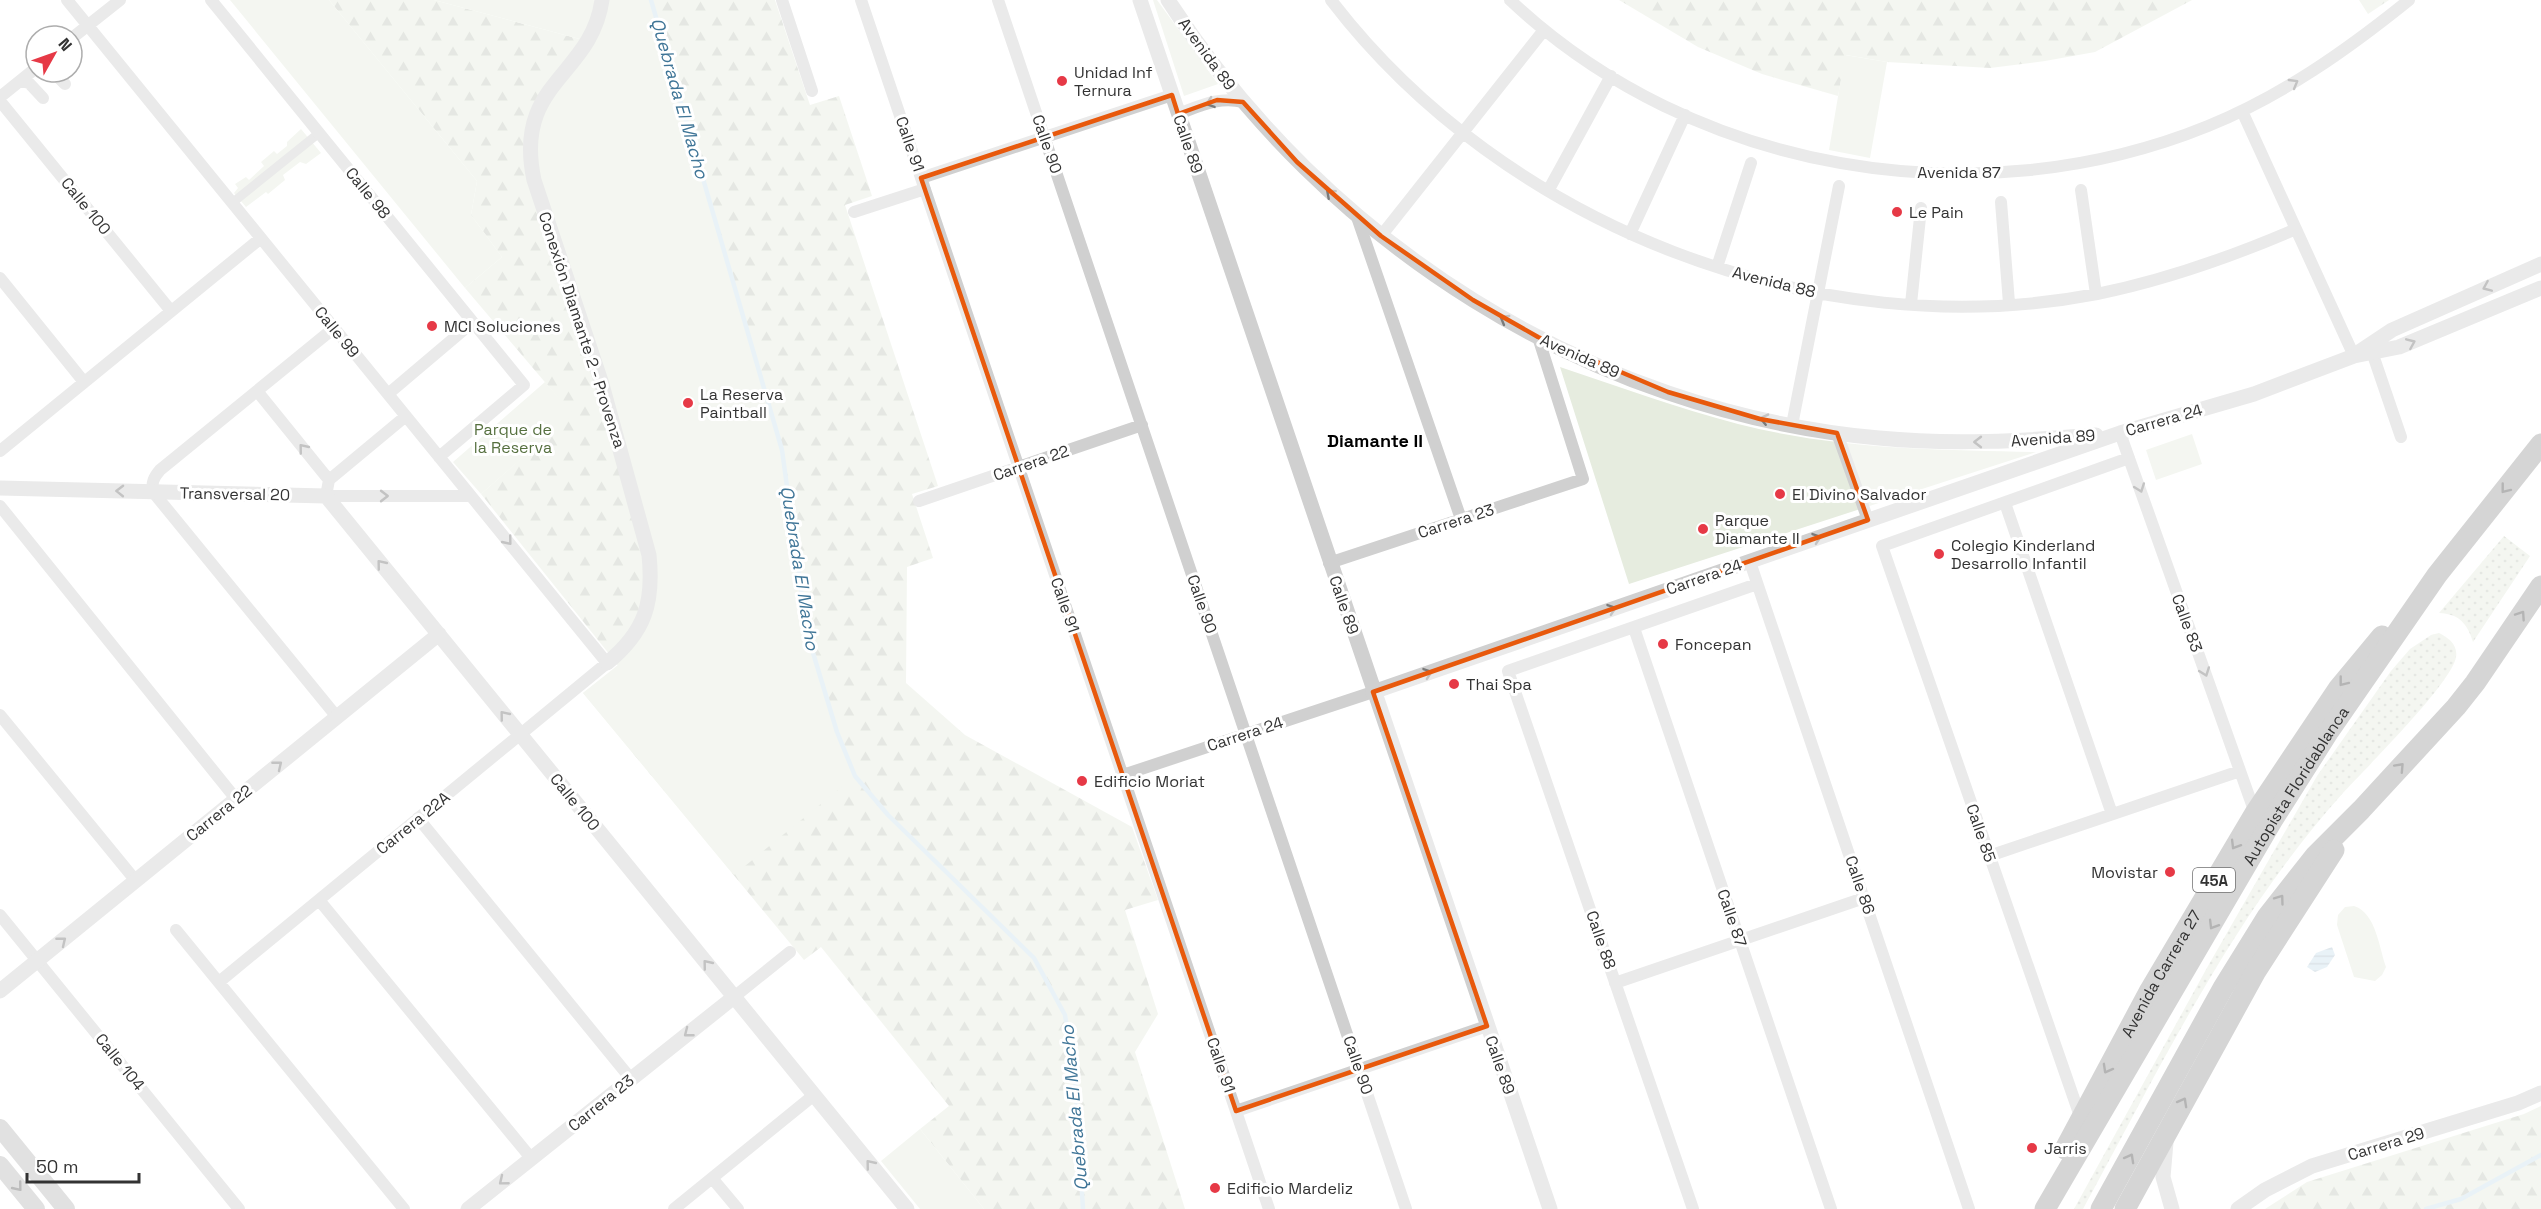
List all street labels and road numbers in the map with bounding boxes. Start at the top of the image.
street label: Avenida 89 [1174,14,1240,94]
street label: Calle 90 [1027,112,1067,176]
street label: Calle 89 [1168,112,1208,176]
street label: Calle 91 [891,113,929,175]
street label: Avenida 87 [1917,162,2001,183]
street label: Calle 98 [341,163,395,223]
street label: Calle 100 [56,173,116,239]
street label: Conexión Diamante 2 - Provenza [534,209,630,451]
street label: Avenida 88 [1730,262,1818,302]
street label: Calle 99 [310,302,364,362]
street label: Avenida 89 [1537,329,1623,383]
street label: Carrera 24 [2123,399,2205,441]
street label: Avenida 89 [2010,425,2096,451]
street label: Carrera 22 [990,440,1072,486]
street label: Transversal 20 [180,483,290,505]
street label: Carrera 23 [1415,499,1497,543]
street label: Carrera 24 [1663,554,1745,600]
street label: Calle 90 [1182,572,1222,636]
street label: Calle 89 [1324,573,1364,637]
street label: Calle 91 [1046,574,1084,636]
street label: Calle 83 [2167,591,2207,655]
street label: Autopista Floridablanca [2238,702,2354,869]
street label: Carrera 24 [1204,712,1286,756]
street label: Calle 100 [545,769,605,835]
street label: Carrera 22 [182,780,256,846]
street label: Carrera 22A [372,787,454,859]
street label: Calle 85 [1961,801,2001,865]
street label: Calle 86 [1840,853,1880,917]
road number: 45A [2193,868,2235,892]
street label: Calle 87 [1712,886,1752,950]
street label: Avenida Carrera 27 [2116,906,2206,1041]
street label: Calle 88 [1581,908,1621,972]
street label: Calle 104 [90,1029,150,1095]
street label: Calle 90 [1338,1033,1378,1097]
street label: Calle 89 [1480,1033,1520,1097]
street label: Calle 91 [1202,1034,1240,1096]
street label: Carrera 23 [564,1070,638,1136]
street label: Carrera 29 [2345,1122,2427,1166]

